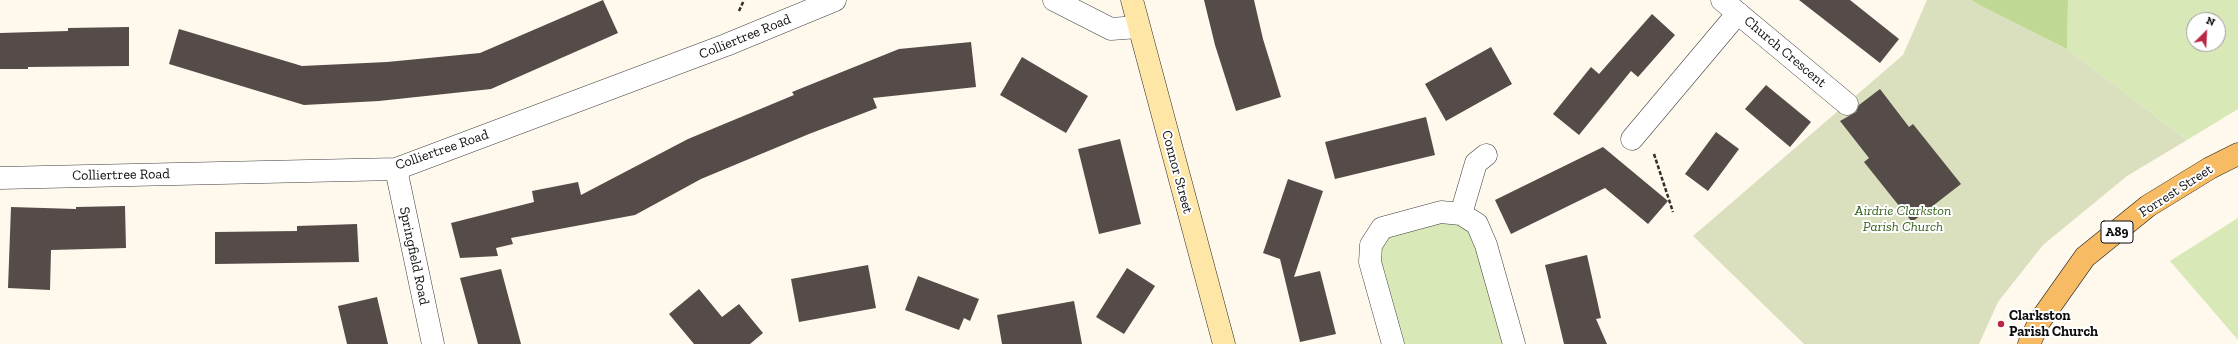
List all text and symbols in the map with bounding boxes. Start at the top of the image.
street label: Colliertree Road [697,11,793,63]
north arrow [2186,12,2226,52]
street label: Church Crescent [1741,13,1829,91]
text: N [2204,14,2217,29]
street label: Colliertree Road [393,126,491,174]
street label: Connor Street [1158,129,1196,215]
street label: Forrest Street [2136,161,2216,221]
street label: Colliertree Road [72,166,170,184]
park label: Airdrie Clarkston Parish Church [1855,203,1951,236]
street label: Springfield Road [395,205,433,307]
road number: A89 [2101,221,2133,243]
place label: Clarkston Parish Church [2009,308,2098,340]
marker: Clarkston Parish Church [1996,319,2006,329]

